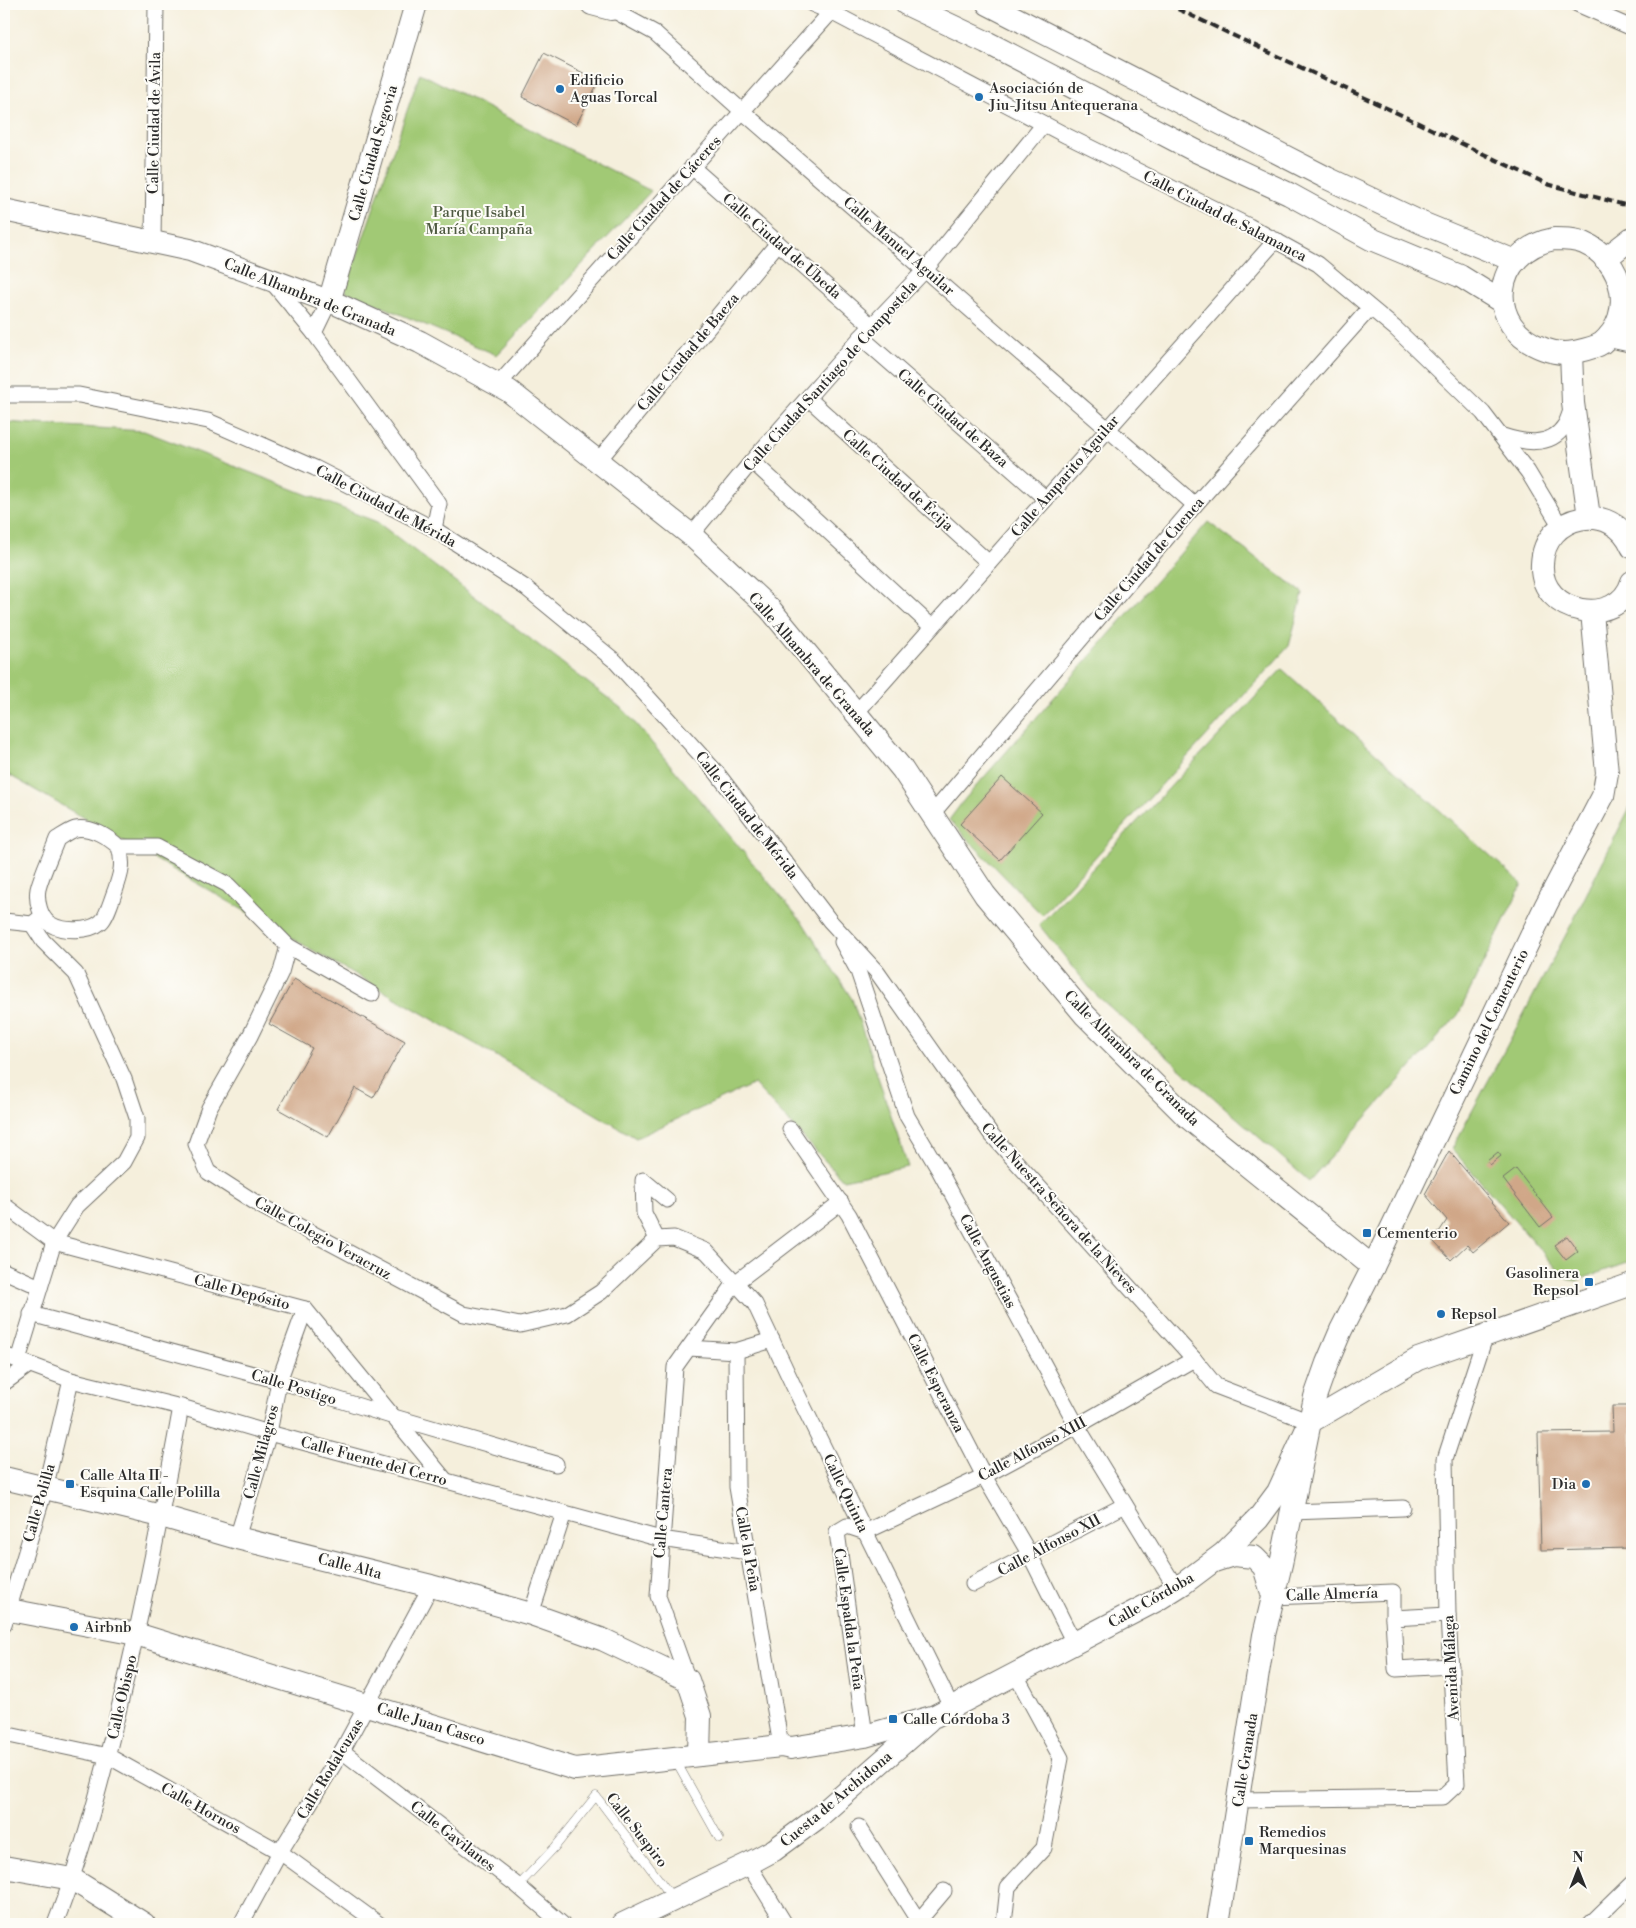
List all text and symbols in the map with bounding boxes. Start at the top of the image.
street label: Calle Ciudad de Ávila [143,51,165,194]
place label: Edificio Aguas Torcal [569,71,658,107]
place label: Asociación de Jiu-Jitsu Antequerana [988,79,1138,115]
street label: Calle Ciudad Segovia [345,82,402,224]
marker: Edificio Aguas Torcal [554,83,566,95]
marker: Asociación de Jiu-Jitsu Antequerana [973,91,985,103]
street label: Calle Ciudad de Cáceres [603,132,726,265]
street label: Calle Ciudad de Salamanca [1140,167,1310,266]
street label: Calle Ciudad de Úbeda [718,189,846,303]
street label: Calle Manuel Aguilar [839,193,959,300]
park label: Parque Isabel María Campaña [425,203,533,239]
street label: Calle Alhambra de Granada [221,254,399,341]
street label: Calle Ciudad Santiago de Compostela [739,276,922,476]
street label: Calle Ciudad de Baeza [633,289,744,415]
street label: Calle Ciudad de Baza [893,365,1012,472]
street label: Calle Amparito Aguilar [1007,411,1124,541]
street label: Calle Ciudad de Écija [838,425,958,536]
street label: Calle Ciudad de Mérida [312,461,460,552]
street label: Calle Ciudad de Cuenca [1090,493,1209,625]
street label: Calle Alhambra de Granada [744,589,880,740]
street label: Calle Ciudad de Mérida [691,748,803,883]
street label: Camino del Cementerio [1446,946,1533,1099]
street label: Calle Alhambra de Granada [1060,986,1204,1131]
street label: Calle Nuestra Señora de la Nieves [977,1119,1141,1298]
street label: Calle Colegio Veracruz [251,1193,395,1284]
street label: Calle Angustias [955,1211,1020,1312]
place label: Cementerio [1377,1224,1457,1243]
marker: Cementerio [1361,1227,1373,1239]
place label: Gasolinera Repsol [1505,1264,1580,1300]
street label: Calle Depósito [192,1271,292,1314]
marker: Gasolinera Repsol [1583,1276,1595,1288]
place label: Repsol [1451,1305,1497,1324]
marker: Repsol [1435,1308,1447,1320]
street label: Calle Esperanza [902,1331,969,1436]
street label: Calle Postigo [249,1365,339,1409]
street label: Calle Milagros [240,1403,283,1501]
street label: Calle Alfonso XIII [975,1413,1090,1486]
street label: Calle Fuente del Cerro [298,1433,449,1490]
street label: Calle Quinta [818,1451,873,1536]
street label: Calle Polilla [19,1461,60,1545]
place label: Calle Alta II - Esquina Calle Polilla [80,1466,221,1502]
street label: Calle Cantera [650,1466,677,1559]
place label: Dia [1552,1475,1576,1494]
marker: Calle Alta II - Esquina Calle Polilla [64,1478,76,1490]
marker: Dia [1580,1478,1592,1490]
street label: Calle la Peña [731,1505,764,1593]
street label: Calle Alfonso XII [994,1510,1104,1581]
street label: Calle Espalda la Peña [829,1547,868,1691]
street label: Calle Alta [316,1549,384,1584]
street label: Calle Córdoba [1105,1568,1198,1633]
street label: Calle Almería [1286,1583,1379,1606]
street label: Avenida Málaga [1439,1614,1464,1722]
place label: Airbnb [83,1618,132,1637]
marker: Airbnb [68,1621,80,1633]
street label: Calle Obispo [104,1653,141,1741]
street label: Calle Juan Casco [374,1699,487,1750]
place label: Calle Córdoba 3 [903,1710,1010,1729]
street label: Calle Granada [1229,1711,1262,1809]
marker: Calle Córdoba 3 [887,1713,899,1725]
street label: Calle Rodalcuzas [293,1715,368,1823]
street label: Cuesta de Archidona [777,1747,896,1852]
street label: Calle Hornos [157,1779,244,1838]
street label: Calle Suspiro [602,1789,672,1871]
street label: Calle Gavilanes [406,1797,499,1876]
place label: Remedios Marquesinas [1259,1823,1346,1859]
marker: Remedios Marquesinas [1243,1835,1255,1847]
north arrow [1554,1846,1604,1896]
text: N [1572,1849,1584,1867]

